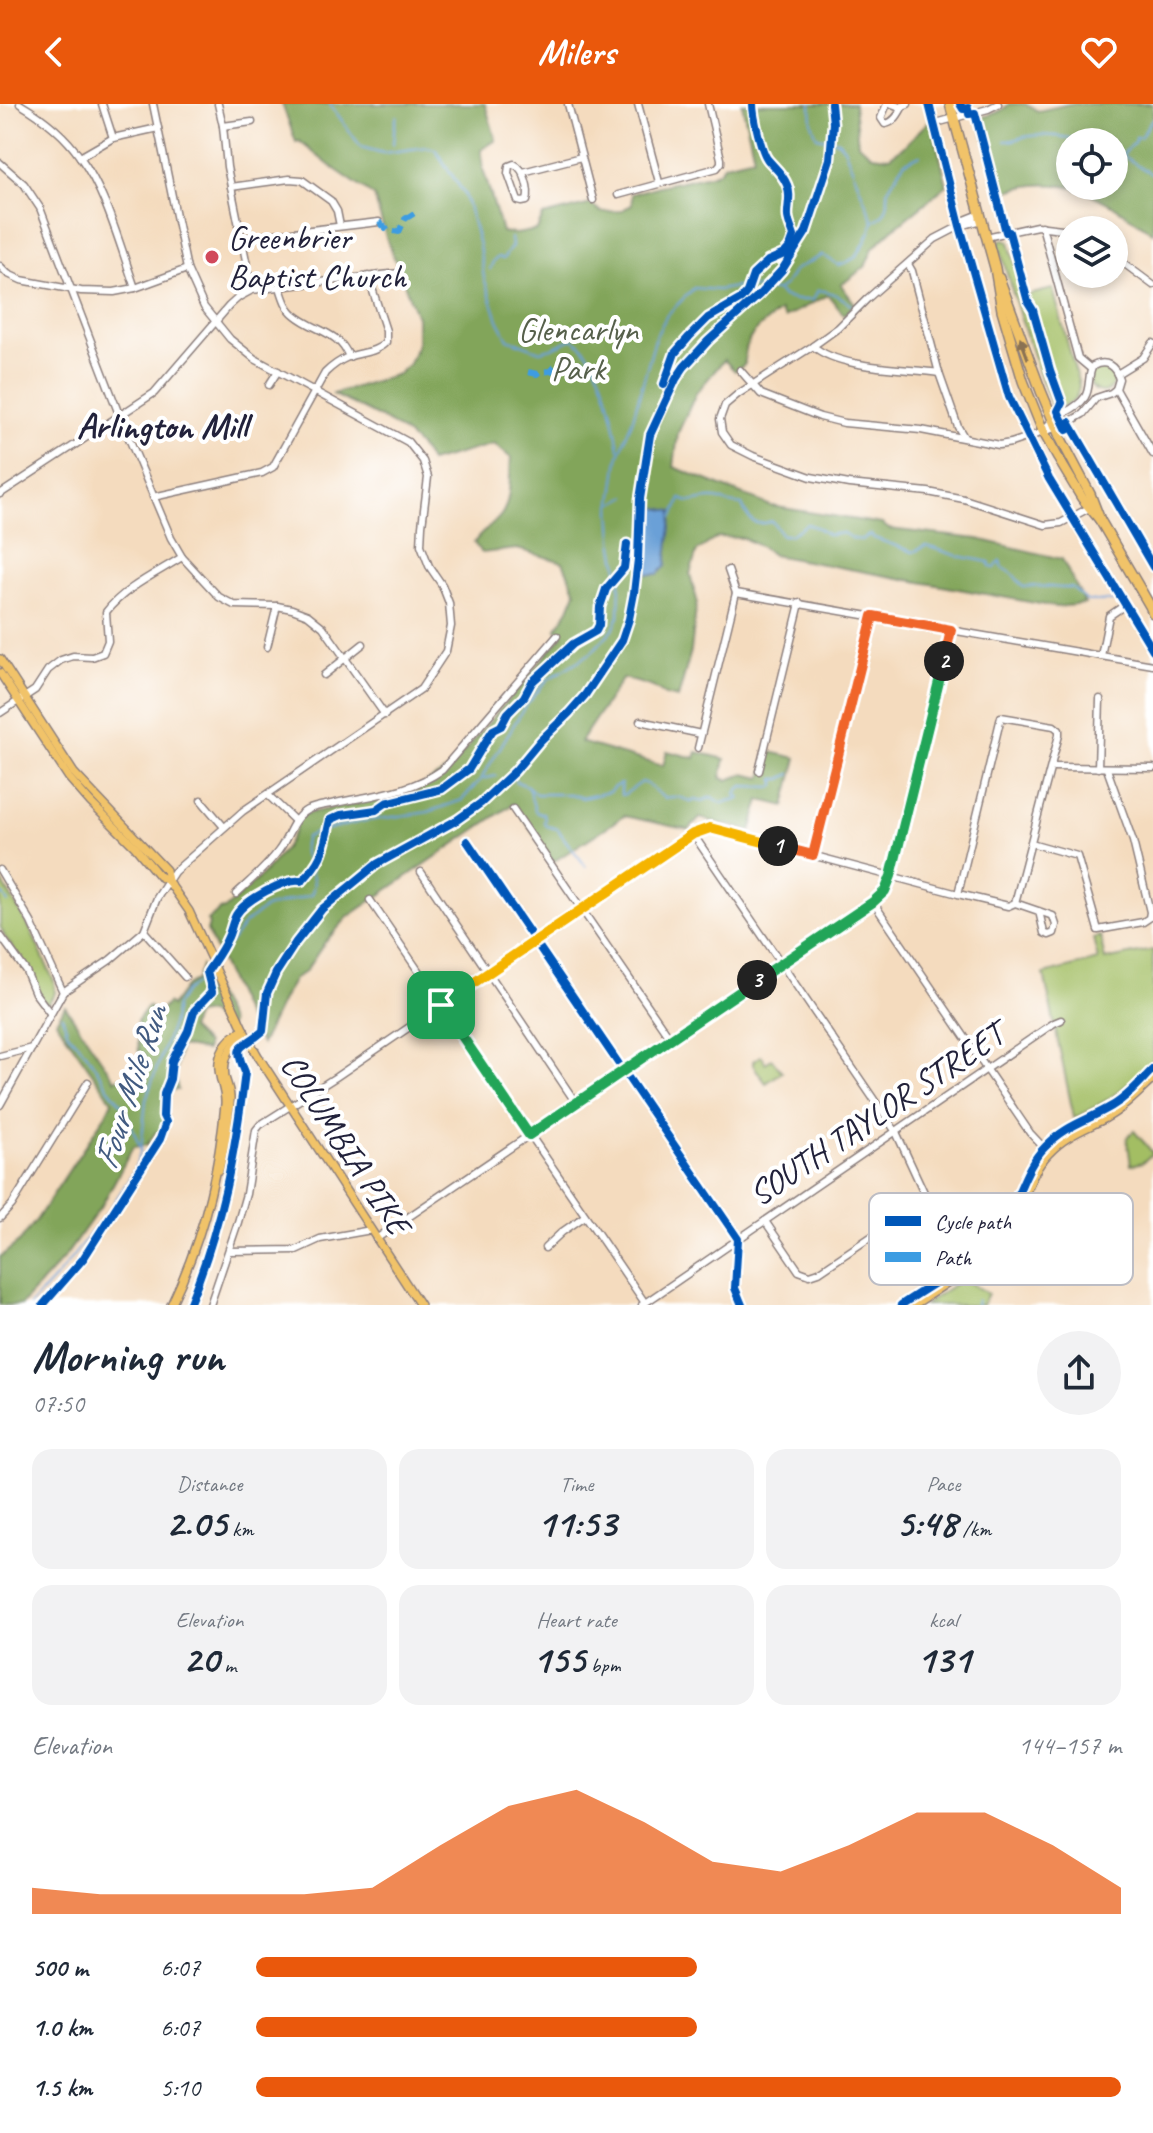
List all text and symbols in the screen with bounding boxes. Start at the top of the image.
text: Milers [538,29,615,75]
icon: back [32,30,76,74]
icon: heart [1077,30,1121,74]
map controls [1056,128,1128,288]
button: locate [1056,128,1128,200]
place label: Greenbrier Baptist Church [228,216,407,298]
button: layers [1056,216,1128,288]
marker: Greenbrier Baptist Church [203,248,221,266]
park label: Glencarlyn Park [518,308,640,390]
one-way arrow [1018,335,1030,359]
district label: Arlington Mill [77,403,254,449]
pin: 2 [924,641,964,681]
text: 2 [939,647,949,675]
pin: 1 [758,826,798,866]
text: 1 [773,832,783,860]
pin: 3 [737,960,777,1000]
text: 3 [752,966,762,994]
pin [407,971,475,1039]
icon: arrive [419,983,463,1027]
water label: Four Mile Run [82,996,179,1175]
street label: SOUTH TAYLOR STREET [741,1008,1018,1215]
street label: COLUMBIA PIKE [272,1046,423,1246]
legend [869,1193,1133,1285]
text: Cycle path [935,1208,1012,1236]
text: Path [935,1244,972,1272]
text: Morning run [32,1329,224,1384]
button: share [1037,1331,1121,1415]
text: 07:50 [32,1387,84,1420]
text: Distance [177,1470,242,1498]
text: Time [560,1470,593,1498]
text: Pace [927,1470,960,1498]
text: 2.05 [165,1498,227,1548]
text: 11:53 [537,1498,616,1548]
text: 5:48 [896,1498,957,1548]
text: km [227,1515,254,1543]
text: /km [957,1515,991,1543]
text: Elevation [176,1606,243,1634]
text: Heart rate [536,1606,617,1634]
text: kcal [929,1606,958,1634]
text: 20 [183,1634,219,1684]
text: 155 [532,1634,585,1684]
text: 131 [917,1634,971,1684]
text: m [219,1651,236,1679]
text: bpm [585,1651,621,1679]
text: Elevation [32,1729,112,1762]
text: 144–157 m [1018,1729,1121,1762]
text: 500 m [32,1951,88,1984]
text: 6:07 [160,1951,200,1984]
text: 1.0 km [32,2011,92,2044]
text: 6:07 [160,2011,200,2044]
text: 1.5 km [32,2071,92,2104]
text: 5:10 [160,2071,200,2104]

